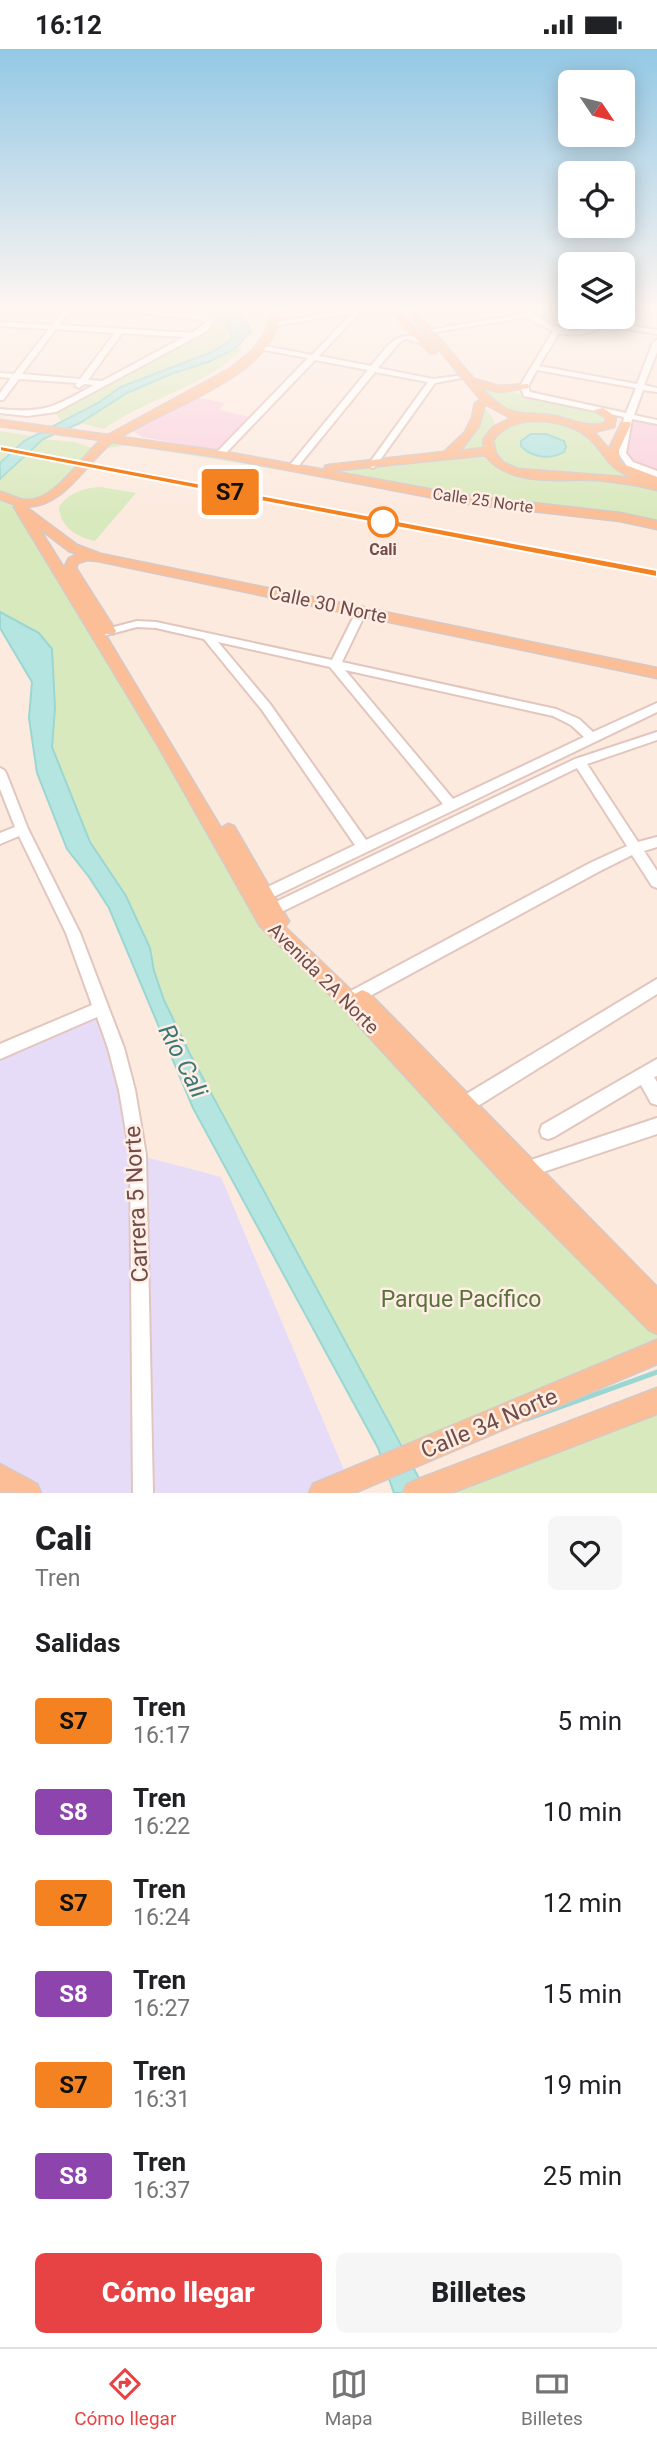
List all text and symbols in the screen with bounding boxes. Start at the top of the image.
text: 16:12 [35,10,102,40]
north arrow [558,70,635,147]
map controls [558,70,635,329]
button: locate [558,161,635,238]
button: layers [558,252,635,329]
line badge: S7 [198,469,262,515]
text: S7 [216,478,244,506]
street label: Calle 25 Norte [431,484,534,517]
marker: Cali [368,507,398,537]
place label: Cali [369,540,397,559]
street label: Calle 30 Norte [267,581,389,628]
street label: Avenida 2A Norte [263,918,384,1039]
water label: Río Cali [153,1020,213,1103]
street label: Carrera 5 Norte [119,1125,154,1283]
park label: Parque Pacífico [381,1286,541,1313]
street label: Calle 34 Norte [417,1383,562,1464]
button: heart [548,1516,622,1590]
text: Cali [35,1519,92,1558]
text: Tren [35,1565,80,1592]
text: Salidas [35,1628,121,1658]
text: Tren [133,1692,186,1722]
text: 5 min [557,1706,622,1736]
text: S7 [59,1707,88,1735]
text: 16:17 [133,1722,190,1749]
text: Tren [133,1783,186,1813]
text: 10 min [543,1797,622,1827]
text: S8 [59,1798,88,1826]
text: 16:22 [133,1813,190,1840]
text: Tren [133,1874,186,1904]
text: 12 min [543,1888,622,1918]
text: S7 [59,1889,88,1917]
text: 16:24 [133,1904,190,1931]
text: Tren [133,1965,186,1995]
text: 15 min [543,1979,622,2009]
text: S8 [59,1980,88,2008]
text: 16:27 [133,1995,190,2022]
text: Tren [133,2056,186,2086]
text: 19 min [543,2070,622,2100]
text: S7 [59,2071,88,2099]
text: 16:31 [133,2086,190,2113]
text: Tren [133,2147,186,2177]
text: 25 min [543,2161,622,2191]
text: S8 [59,2162,88,2190]
text: 16:37 [133,2177,190,2204]
button: Cómo llegar [35,2253,322,2333]
button: Billetes [336,2253,622,2333]
tab: Cómo llegar [74,2365,176,2430]
tab: Mapa [325,2365,373,2430]
tab: Billetes [521,2365,583,2430]

